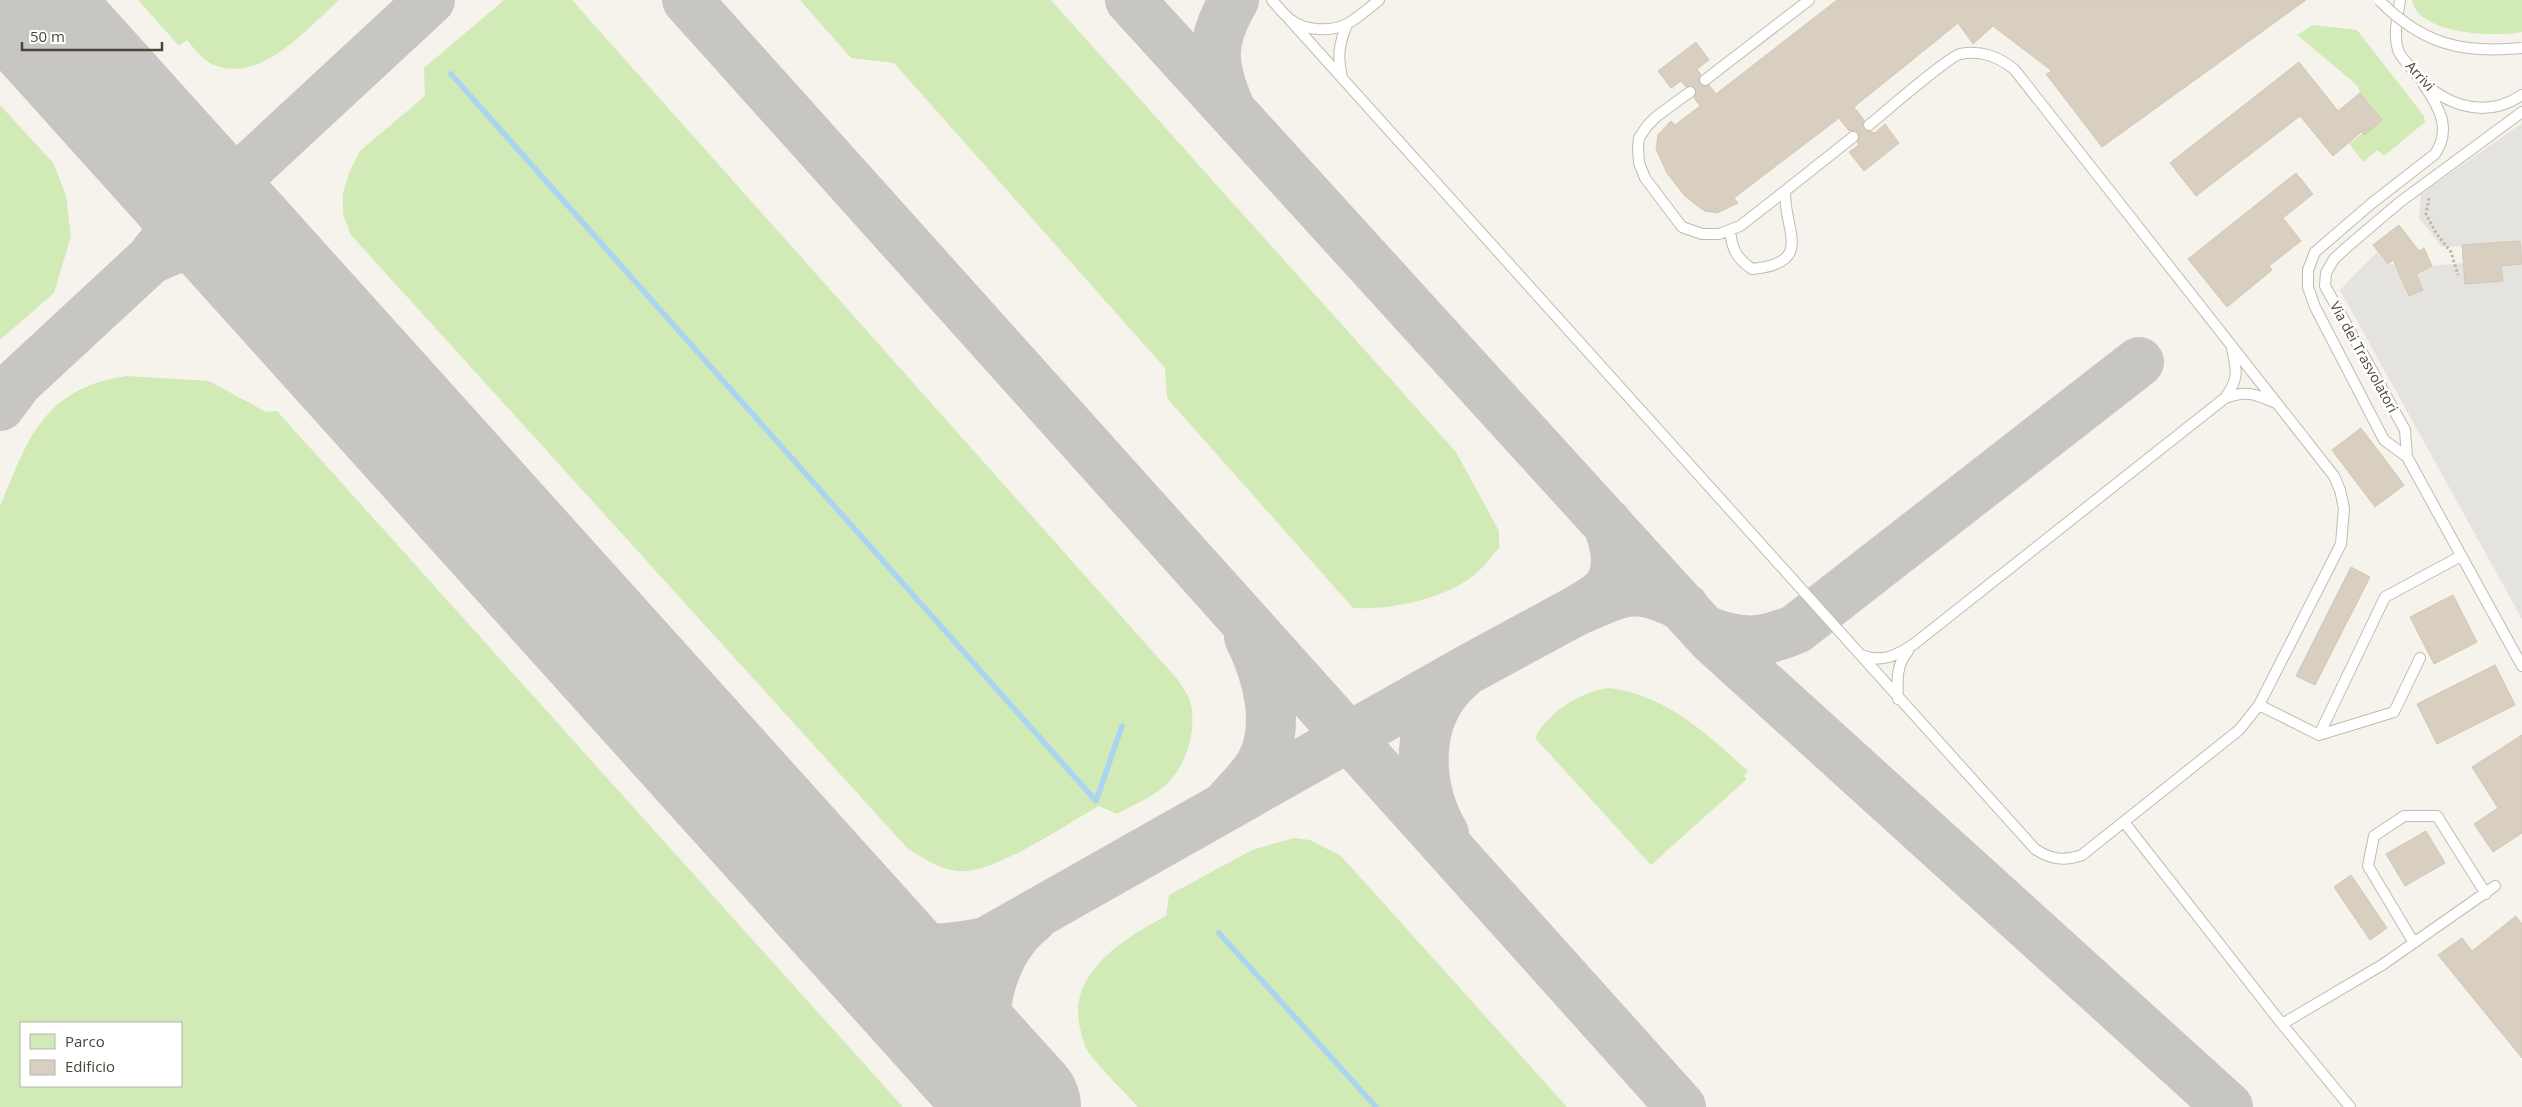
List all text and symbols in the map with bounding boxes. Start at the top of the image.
scale bar [22,20,162,52]
text: 50 m [30,26,65,46]
street label: Arrivi [2402,57,2439,95]
street label: Via dei Trasvolatori [2326,298,2403,416]
legend [20,1022,182,1087]
text: Parco [65,1031,105,1051]
text: Edificio [65,1056,115,1076]

